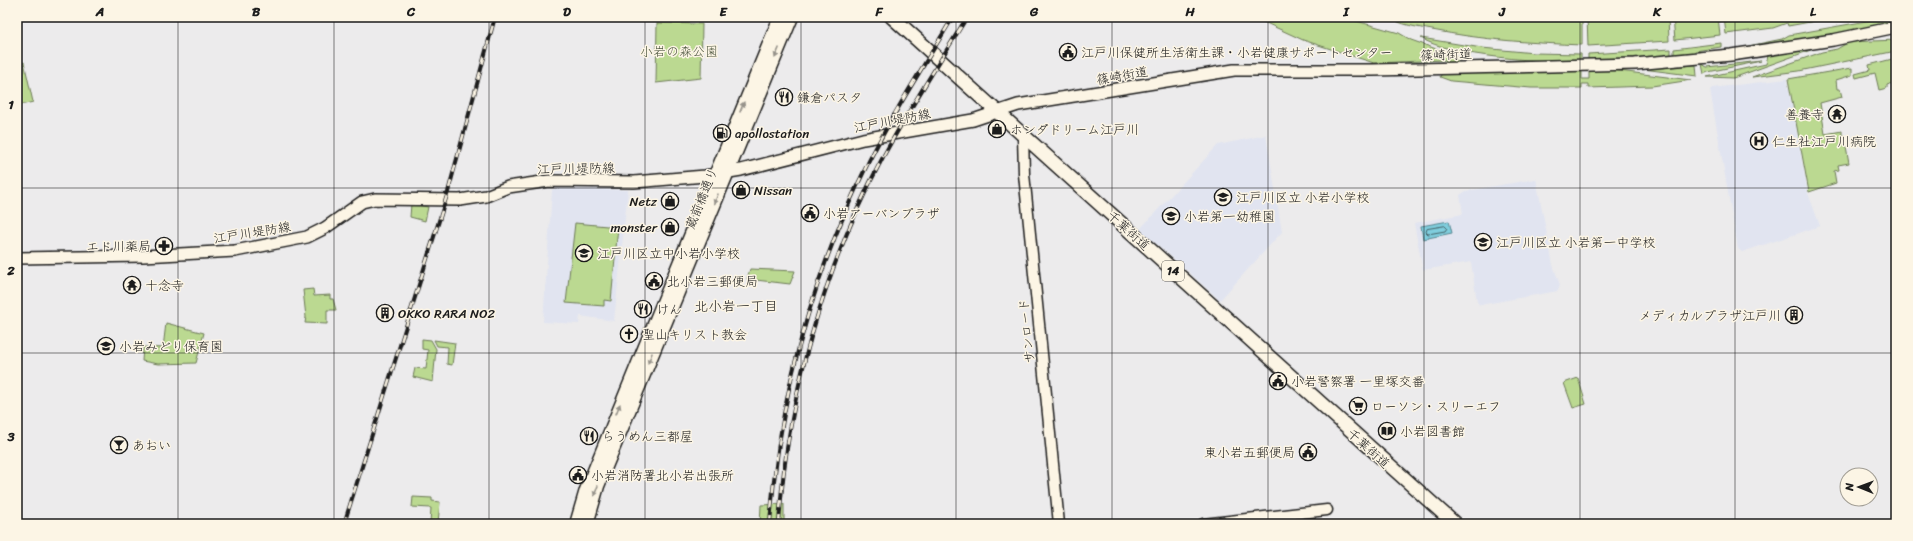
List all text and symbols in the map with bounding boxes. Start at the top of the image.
text: A [95,0,104,23]
text: B [252,0,261,23]
text: C [406,0,416,23]
text: D [563,0,571,23]
text: E [719,0,728,23]
text: F [874,0,883,23]
text: G [1029,0,1039,23]
text: H [1184,0,1195,23]
text: I [1342,0,1350,23]
text: J [1498,0,1506,23]
text: K [1652,0,1662,23]
text: L [1810,0,1817,23]
park label: 小岩の森公園 [640,40,718,63]
place label: 江戸川保健所生活衛生課・小岩健康サポートセンター [1081,41,1392,64]
public building icon: 江戸川保健所生活衛生課・小岩健康サポートセンター [1058,42,1078,62]
street label: 篠崎街道 [1420,42,1472,67]
one-way arrow [773,47,780,59]
street label: 篠崎街道 [1094,60,1150,91]
place label: 鎌倉パスタ [797,86,862,109]
restaurant icon: 鎌倉パスタ [774,87,794,107]
text: 1 [8,93,14,116]
one-way arrow [740,101,746,113]
street label: 江戸川堤防線 [852,102,934,139]
place label: 善養寺 [1785,103,1824,126]
temple icon: 善養寺 [1827,104,1847,124]
place label: ホンダドリーム江戸川 [1010,118,1139,141]
shop icon: ホンダドリーム江戸川 [987,119,1007,139]
place label: apollostation [735,122,809,145]
fuel station icon: apollostation [712,123,732,143]
place label: 仁生社江戸川病院 [1772,130,1876,153]
hospital icon: 仁生社江戸川病院 [1749,131,1769,151]
street label: 江戸川堤防線 [537,156,616,181]
street label: 蔵前橋通り [679,164,724,233]
place label: Nissan [754,179,792,202]
shop icon: Nissan [731,180,751,200]
place label: 江戸川区立 小岩小学校 [1236,186,1369,209]
school or university icon: 江戸川区立 小岩小学校 [1213,187,1233,207]
place label: Netz [629,190,658,213]
shop icon: Netz [660,191,680,211]
one-way arrow [713,193,719,204]
place label: 小岩アーバンプラザ [823,202,939,225]
public building icon: 小岩アーバンプラザ [800,203,820,223]
street label: 千葉街道 [1102,204,1156,256]
place label: 小岩第一幼稚園 [1184,205,1275,228]
school or university icon: 小岩第一幼稚園 [1161,206,1181,226]
street label: 江戸川堤防線 [212,215,293,250]
place label: monster [610,216,658,239]
shop icon: monster [660,217,680,237]
place label: 江戸川区立 小岩第一中学校 [1496,231,1655,254]
school or university icon: 江戸川区立 小岩第一中学校 [1473,232,1493,252]
place label: エド川薬局 [86,235,151,258]
pharmacy icon: エド川薬局 [154,236,174,256]
place label: 江戸川区立中小岩小学校 [597,242,740,265]
school or university icon: 江戸川区立中小岩小学校 [574,243,594,263]
text: 2 [6,259,15,282]
road number: 14 [1162,261,1184,281]
place label: 北小岩三郵便局 [667,270,758,293]
public building icon: 北小岩三郵便局 [644,271,664,291]
place label: 十念寺 [145,274,184,297]
temple icon: 十念寺 [122,275,142,295]
district label: 北小岩一丁目 [694,294,778,319]
street label: サンロード [1012,297,1041,364]
place label: けん [656,298,682,321]
restaurant icon: けん [633,299,653,319]
place label: OKKO RARA NO2 [398,302,496,325]
building icon: OKKO RARA NO2 [375,303,395,323]
place label: メディカルプラザ江戸川 [1639,304,1781,327]
building icon: メディカルプラザ江戸川 [1784,305,1804,325]
place label: 聖山キリスト教会 [642,323,747,346]
church icon: 聖山キリスト教会 [619,324,639,344]
place label: 小岩みどり保育園 [119,335,223,358]
school or university icon: 小岩みどり保育園 [96,336,116,356]
one-way arrow [647,352,653,364]
place label: 小岩警察署 一里塚交番 [1291,370,1424,393]
public building icon: 小岩警察署 一里塚交番 [1268,371,1288,391]
place label: ローソン・スリーエフ [1371,395,1501,418]
supermarket icon: ローソン・スリーエフ [1348,396,1368,416]
one-way arrow [616,402,622,414]
place label: 小岩図書館 [1400,420,1465,443]
library icon: 小岩図書館 [1377,421,1397,441]
street label: 千葉街道 [1342,422,1396,474]
text: 3 [6,425,15,448]
place label: らうめん三都屋 [602,425,693,448]
restaurant icon: らうめん三都屋 [579,426,599,446]
place label: あおい [132,434,171,457]
bar icon: あおい [109,435,129,455]
place label: 東小岩五郵便局 [1204,441,1295,464]
public building icon: 東小岩五郵便局 [1298,442,1318,462]
place label: 小岩消防署北小岩出張所 [591,464,734,487]
public building icon: 小岩消防署北小岩出張所 [568,465,588,485]
north arrow [1839,467,1879,507]
text: N [1840,482,1859,492]
one-way arrow [593,486,599,498]

